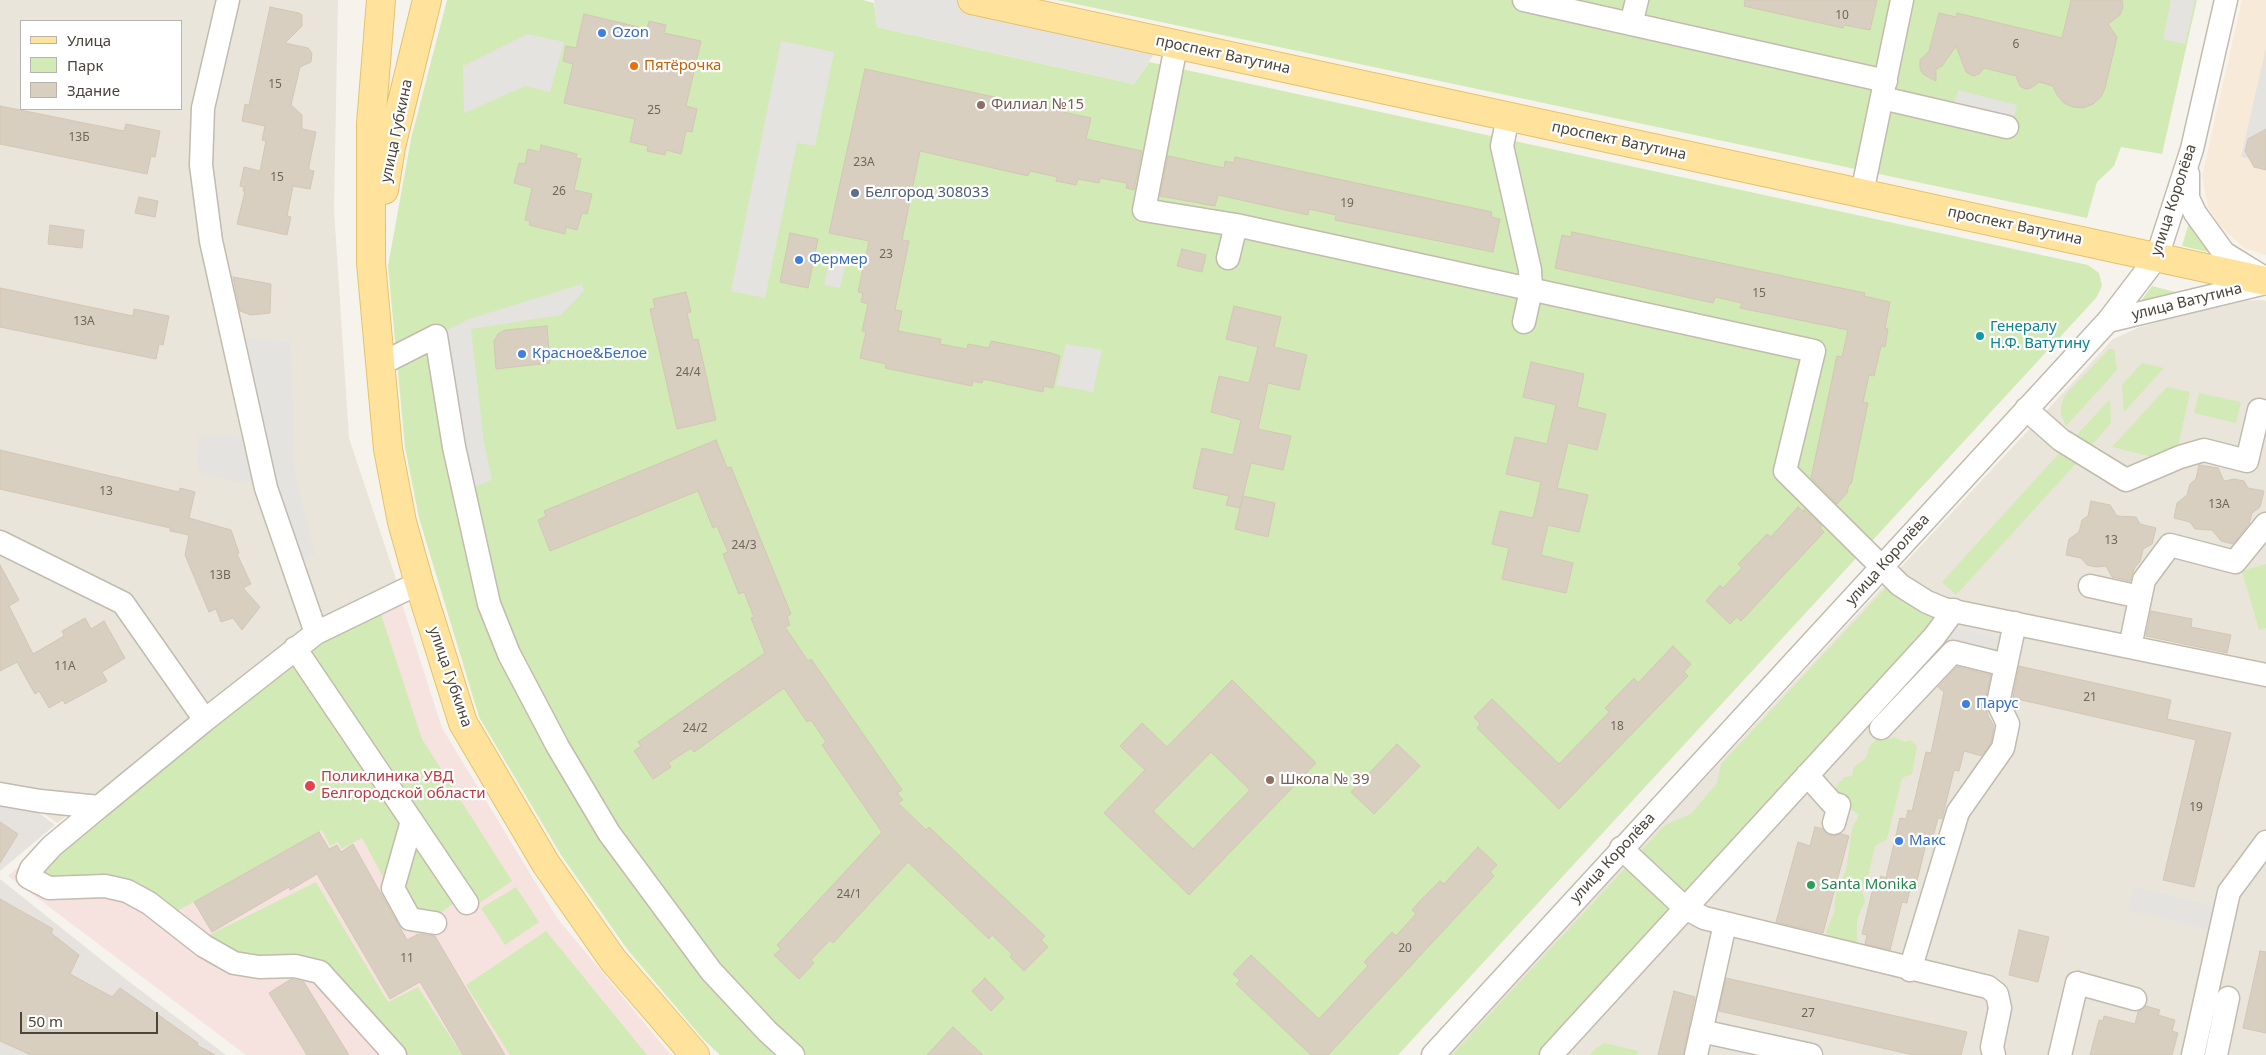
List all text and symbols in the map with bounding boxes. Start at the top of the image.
house number: 10 [1835,9,1849,23]
legend [20,20,182,110]
place label: Ozon [612,24,649,42]
marker: Ozon [596,27,608,39]
text: Улица [67,30,111,50]
street label: проспект Ватутина [1154,32,1292,78]
house number: 6 [2013,38,2019,52]
text: Парк [67,55,103,75]
place label: Пятёрочка [644,57,721,75]
marker: Пятёрочка [628,60,640,72]
house number: 15 [268,78,282,92]
street label: улица Губкина [377,78,417,184]
text: Здание [67,80,120,100]
place label: Филиал №15 [991,96,1084,114]
marker: Филиал №15 [975,99,987,111]
house number: 25 [647,104,661,118]
street label: проспект Ватутина [1550,118,1688,164]
house number: 13Б [68,131,90,145]
street label: улица Королёва [2147,142,2201,258]
house number: 23А [853,156,875,170]
house number: 15 [270,171,284,185]
place label: Белгород 308033 [865,184,989,202]
house number: 26 [552,185,566,199]
marker: Белгород 308033 [849,187,861,199]
house number: 19 [1340,197,1354,211]
street label: проспект Ватутина [1946,203,2084,249]
house number: 23 [879,248,893,262]
place label: Фермер [809,251,868,269]
marker: Фермер [793,254,805,266]
street label: улица Ватутина [2130,280,2244,324]
house number: 15 [1752,287,1766,301]
house number: 13А [73,315,95,329]
place label: Генералу Н.Ф. Ватутину [1990,318,2090,353]
marker: Генералу Н.Ф. Ватутину [1974,330,1986,342]
place label: Красное&Белое [532,345,647,363]
marker: Красное&Белое [516,348,528,360]
house number: 24/4 [675,366,701,380]
house number: 13 [99,485,113,499]
house number: 13А [2208,498,2230,512]
street label: улица Королёва [1842,511,1934,609]
house number: 13 [2104,534,2118,548]
house number: 24/3 [731,539,757,553]
house number: 13В [209,569,231,583]
street label: улица Губкина [424,624,476,730]
house number: 11А [54,660,76,674]
house number: 21 [2083,691,2097,705]
place label: Парус [1976,695,2019,713]
marker: Парус [1960,698,1972,710]
house number: 18 [1610,720,1624,734]
house number: 24/2 [682,722,708,736]
place label: Поликлиника УВД Белгородской области [321,768,485,803]
place label: Школа № 39 [1280,771,1370,789]
marker: Школа № 39 [1264,774,1276,786]
marker: Поликлиника УВД Белгородской области [303,779,317,793]
house number: 19 [2189,801,2203,815]
street label: улица Королёва [1567,809,1659,907]
place label: Макс [1909,832,1946,850]
marker: Макс [1893,835,1905,847]
place label: Santa Monika [1821,876,1917,894]
marker: Santa Monika [1805,879,1817,891]
house number: 24/1 [836,888,862,902]
house number: 20 [1398,942,1412,956]
house number: 11 [400,952,414,966]
scale bar [22,1002,160,1034]
house number: 27 [1801,1007,1815,1021]
text: 50 m [28,1011,63,1031]

